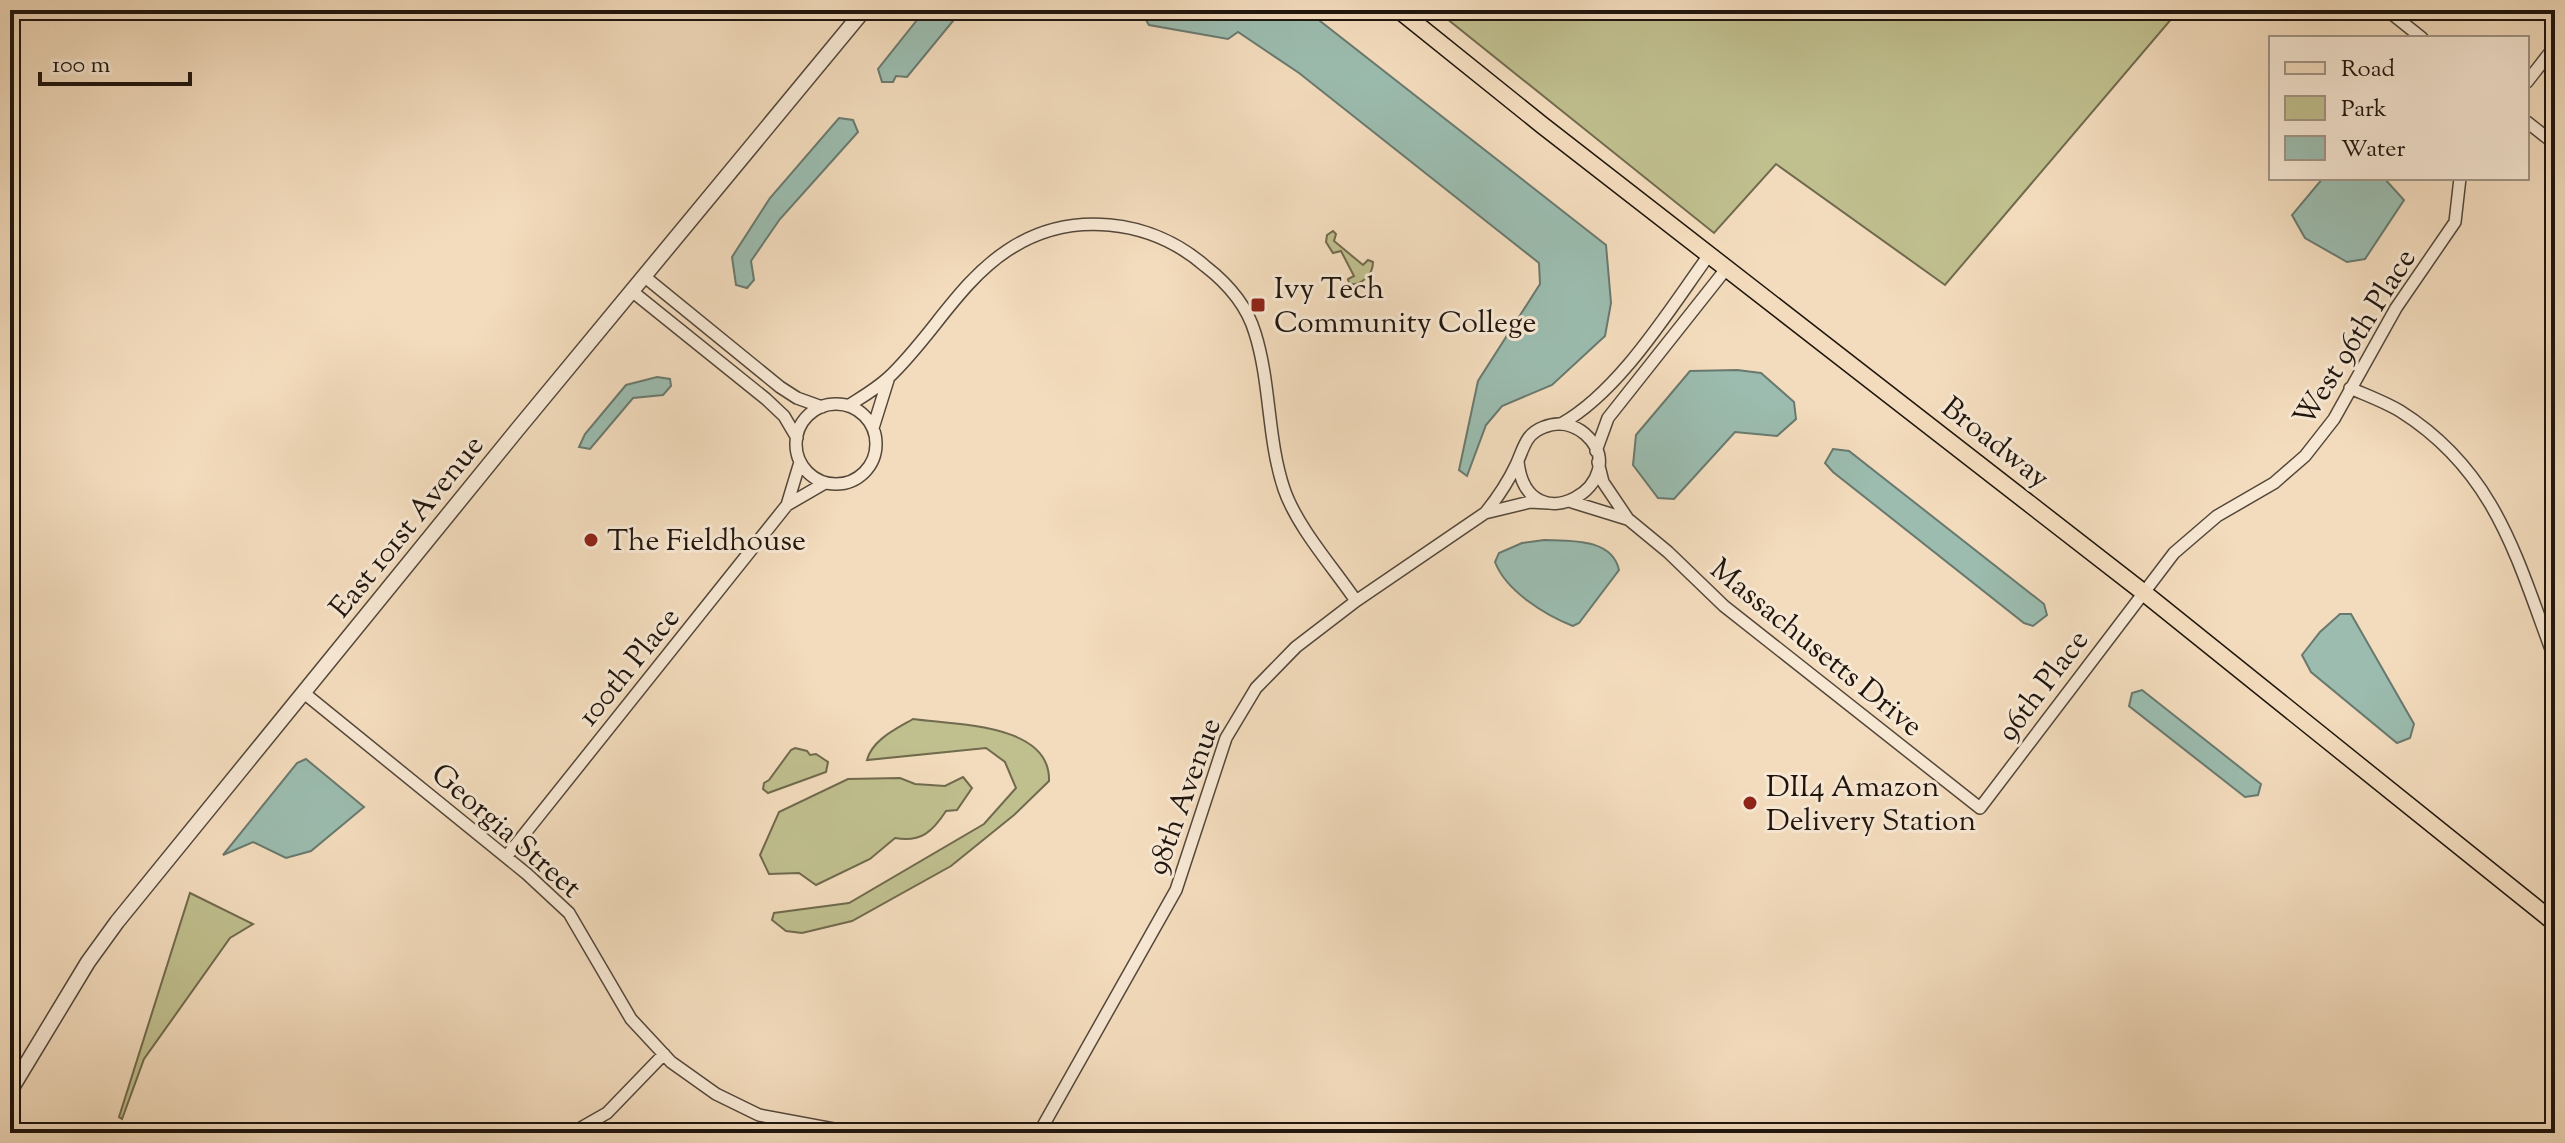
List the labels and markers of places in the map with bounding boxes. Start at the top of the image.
place label: Ivy Tech Community College [1274,269,1537,346]
marker: Ivy Tech Community College [1249,296,1267,314]
place label: The Fieldhouse [607,521,806,564]
marker: The Fieldhouse [582,531,600,549]
place label: DII4 Amazon Delivery Station [1766,767,1976,844]
marker: DII4 Amazon Delivery Station [1741,794,1759,812]

